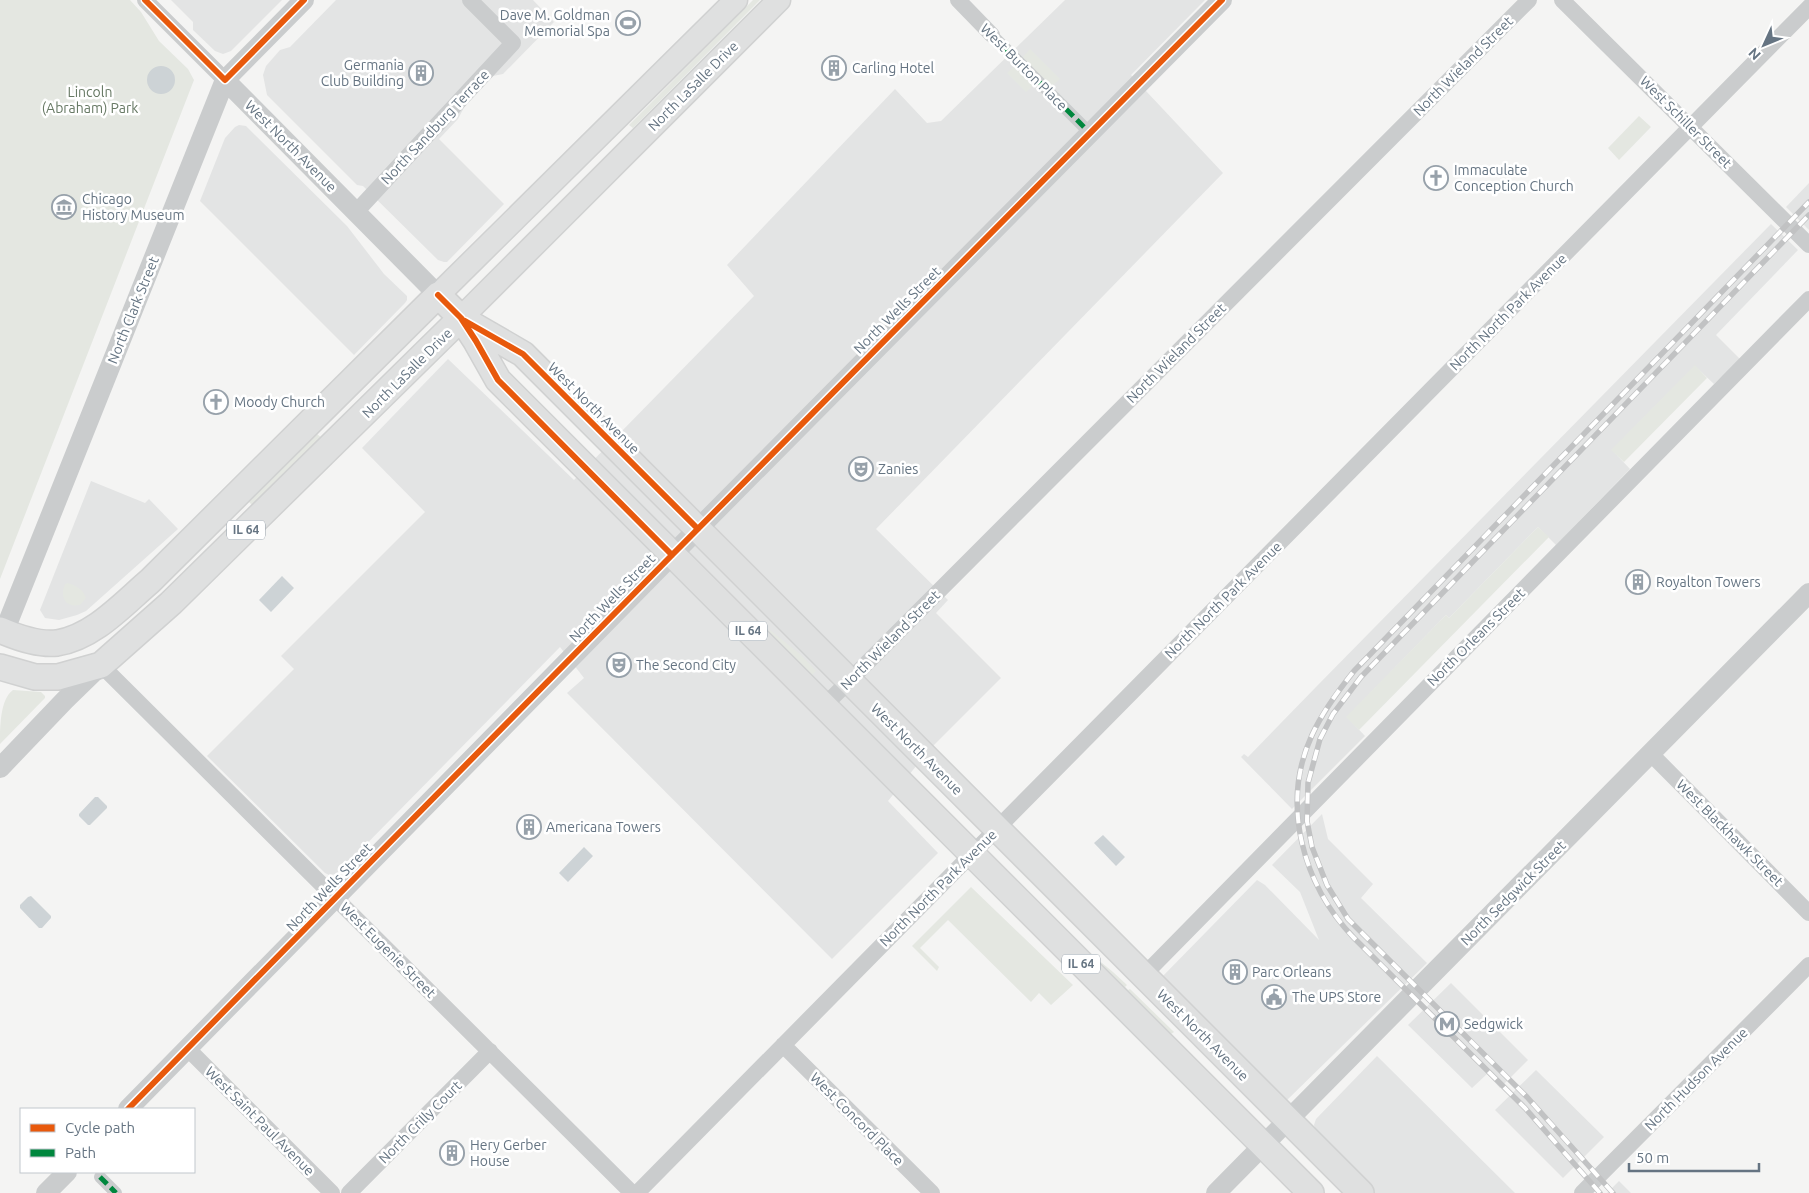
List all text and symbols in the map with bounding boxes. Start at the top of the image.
place label: Dave M. Goldman Memorial Spa [500,7,610,39]
sports icon: Dave M. Goldman Memorial Spa [615,10,641,36]
street label: North Wieland Street [1410,13,1516,119]
street label: West Burton Place [977,20,1071,114]
north arrow [1739,20,1789,70]
street label: North LaSalle Drive [645,38,741,134]
text: N [1745,45,1764,63]
building icon: Carling Hotel [821,55,847,81]
place label: Germania Club Building [321,57,404,89]
building icon: Germania Club Building [408,60,434,86]
place label: Carling Hotel [852,60,935,76]
street label: North Sandburg Terrace [378,67,492,187]
street label: West Schiller Street [1637,73,1736,172]
park label: Lincoln (Abraham) Park [42,84,138,116]
street label: West North Avenue [242,97,340,195]
place label: Immaculate Conception Church [1454,162,1574,194]
church icon: Immaculate Conception Church [1423,165,1449,191]
place label: Chicago History Museum [82,191,185,223]
museum icon: Chicago History Museum [51,194,77,220]
street label: North North Park Avenue [1446,250,1570,374]
street label: North Clark Street [104,254,162,366]
street label: North Wells Street [850,263,944,357]
street label: North Wieland Street [1123,300,1229,406]
street label: North LaSalle Drive [359,325,455,421]
street label: West North Avenue [545,359,643,457]
church icon: Moody Church [203,389,229,415]
place label: Moody Church [234,394,325,410]
theatre icon: Zanies [848,456,874,482]
place label: Zanies [878,461,918,477]
road number: IL 64 [227,520,265,540]
street label: North North Park Avenue [1161,538,1285,662]
street label: North Wells Street [566,550,659,645]
building icon: Royalton Towers [1625,569,1651,595]
place label: Royalton Towers [1656,574,1761,590]
street label: North Orleans Street [1424,585,1528,689]
street label: North Wieland Street [837,587,943,693]
road number: IL 64 [729,622,767,640]
theatre icon: The Second City [606,652,632,678]
place label: The Second City [636,657,736,673]
street label: West North Avenue [868,700,966,798]
street label: West Blackhawk Street [1673,776,1787,890]
building icon: Americana Towers [516,814,542,840]
place label: Americana Towers [546,819,661,835]
street label: North North Park Avenue [876,826,1000,950]
street label: North Sedgwick Street [1457,837,1569,949]
street label: North Wells Street [283,839,376,934]
street label: West Eugenie Street [337,899,439,1001]
road number: IL 64 [1062,954,1100,974]
building icon: Parc Orleans [1222,959,1248,985]
place label: Parc Orleans [1252,964,1331,980]
public building icon: The UPS Store [1261,984,1287,1010]
street label: West North Avenue [1154,986,1252,1084]
place label: The UPS Store [1292,989,1381,1005]
metro station icon: Sedgwick [1434,1011,1460,1037]
place label: Sedgwick [1464,1016,1523,1032]
street label: North Hudson Avenue [1641,1024,1751,1134]
street label: West Saint Paul Avenue [202,1063,318,1179]
street label: West Concord Place [807,1069,907,1169]
street label: North Crilly Court [375,1077,465,1167]
legend [20,1108,195,1173]
text: Cycle path [65,1119,135,1136]
place label: Hery Gerber House [470,1137,547,1169]
building icon: Hery Gerber House [439,1140,465,1166]
scale bar [1629,1140,1759,1172]
text: Path [65,1144,96,1161]
text: 50 m [1636,1149,1669,1166]

